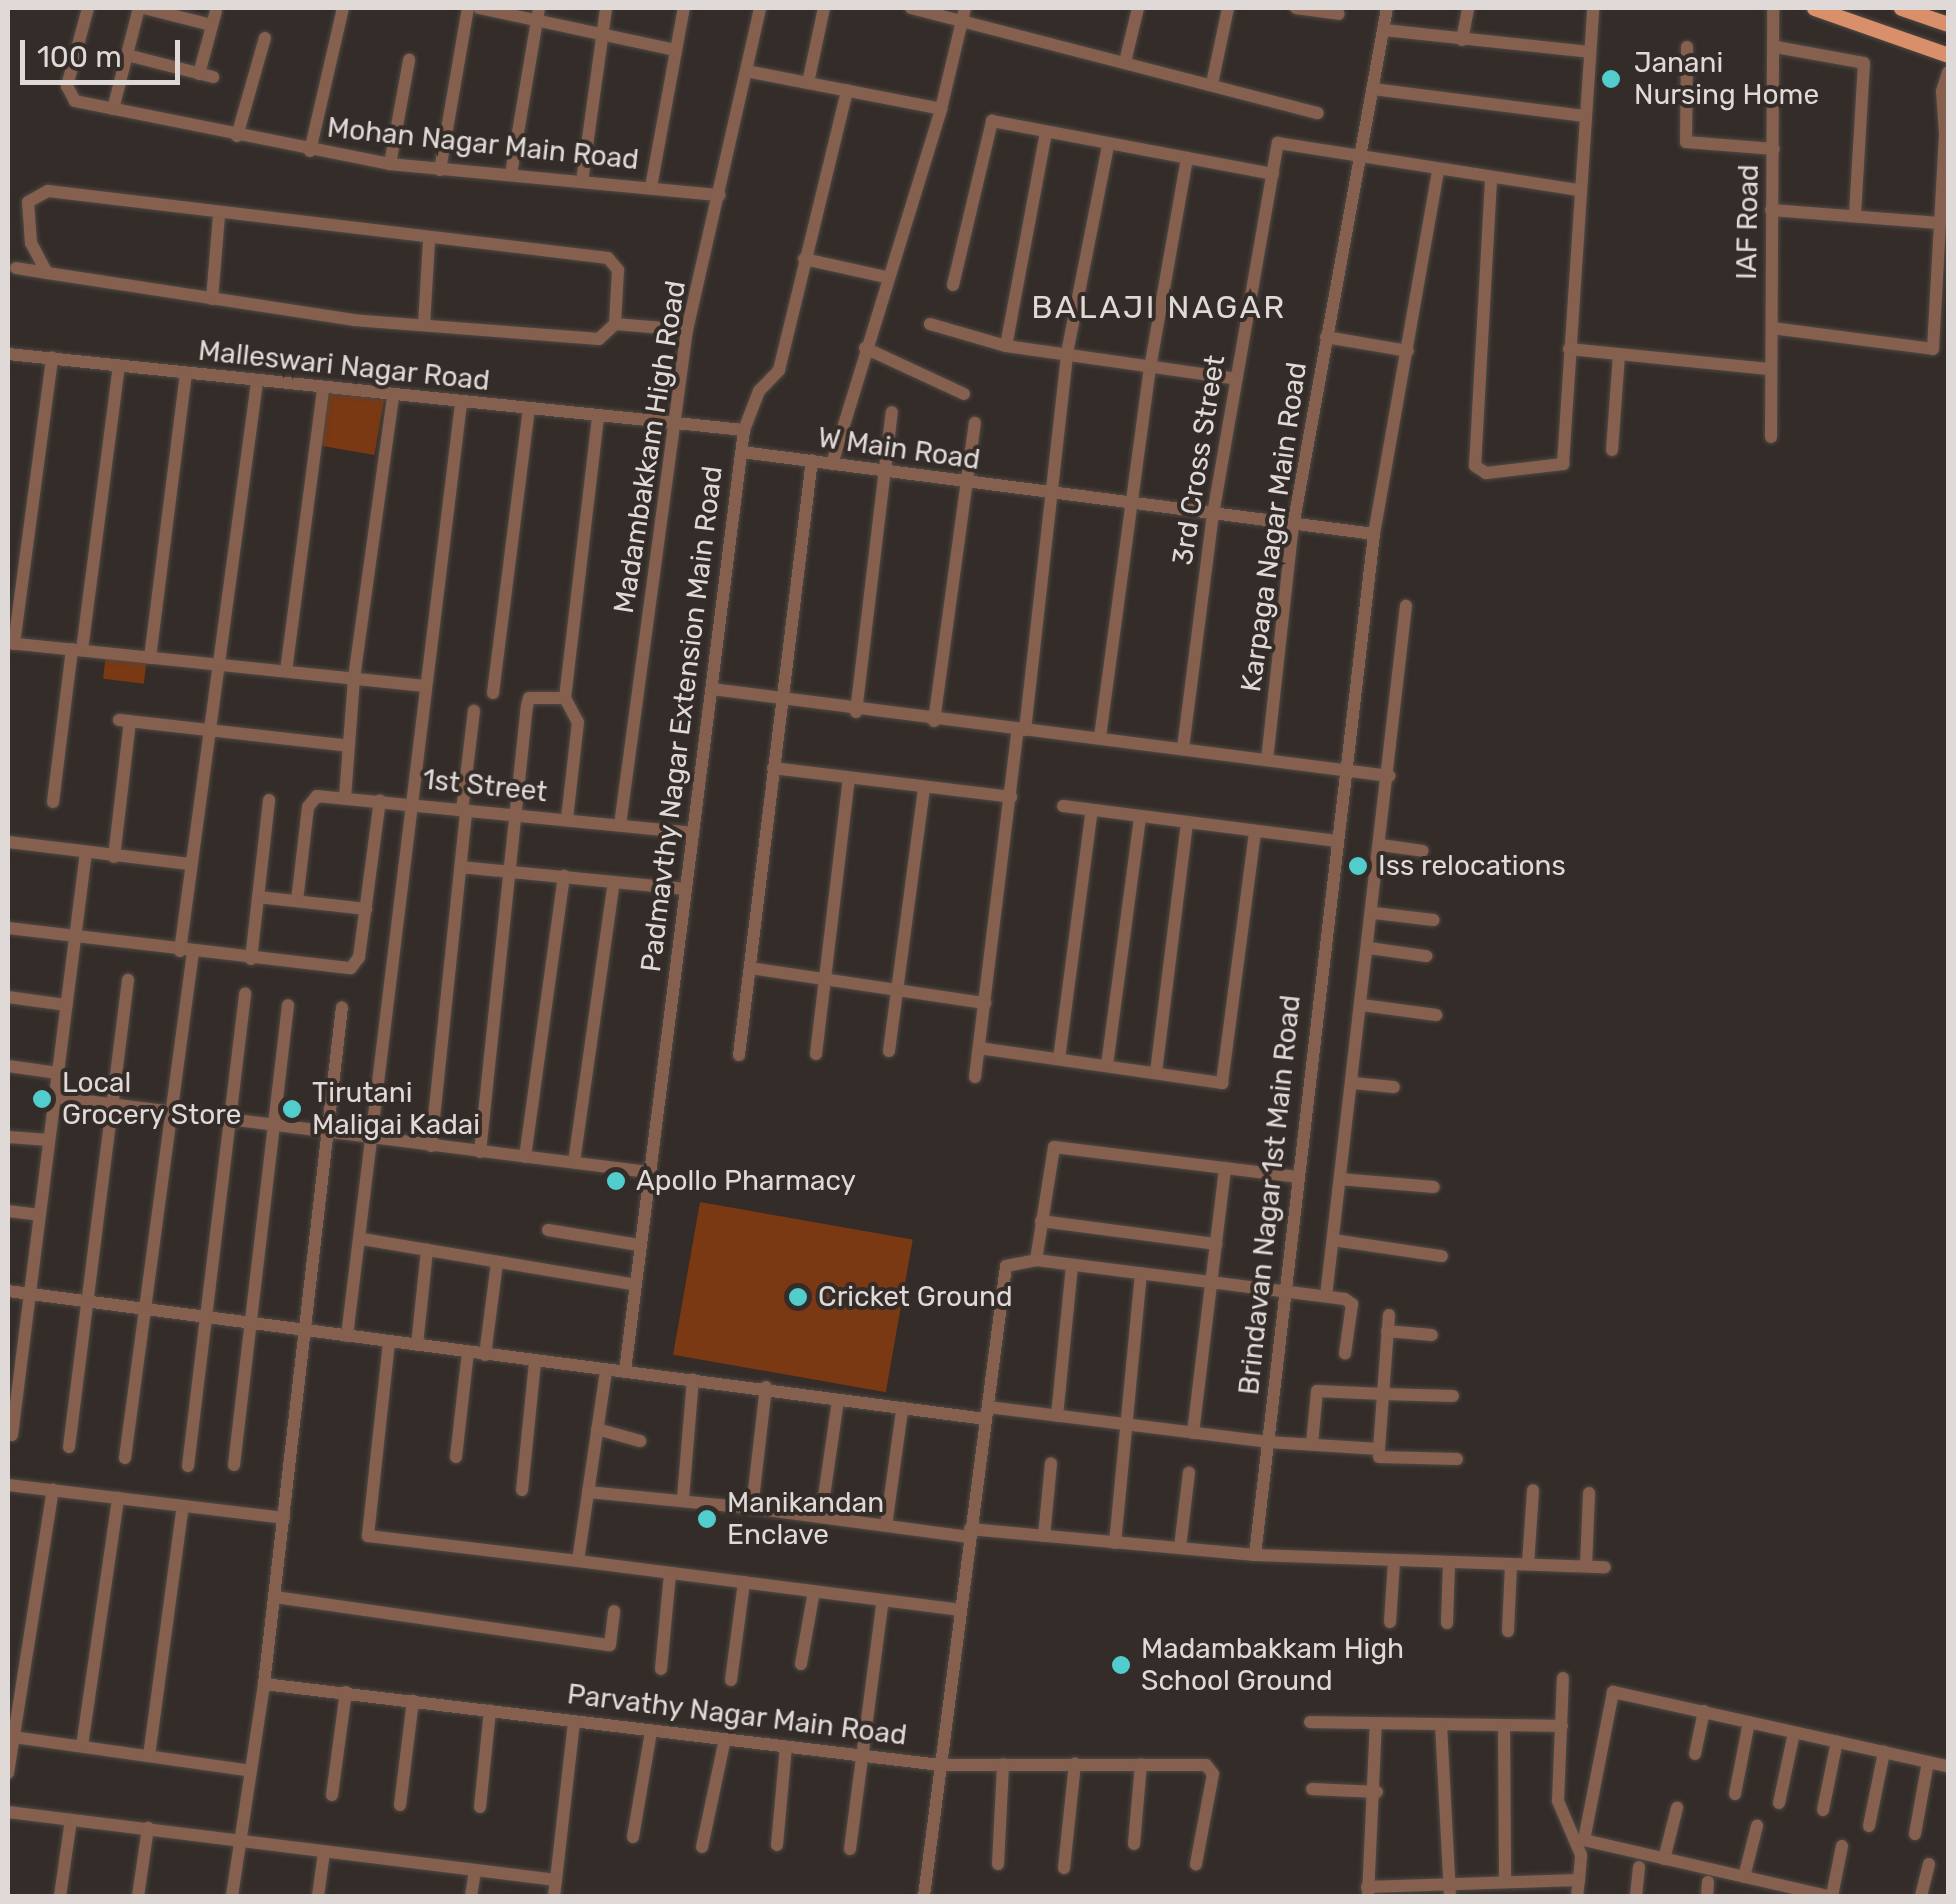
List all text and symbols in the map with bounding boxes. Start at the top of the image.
scale bar [25,20,185,82]
text: 100 m [37,39,122,75]
place label: Janani Nursing Home [1634,46,1819,112]
marker: Janani Nursing Home [1598,66,1624,92]
street label: Mohan Nagar Main Road [325,111,641,177]
street label: IAF Road [1730,164,1766,280]
street label: Madambakkam High Road [607,278,693,616]
district label: BALAJI NAGAR [1031,288,1287,326]
street label: Malleswari Nagar Road [196,334,492,398]
street label: 3rd Cross Street [1166,353,1232,567]
street label: Karpaga Nagar Main Road [1234,360,1314,694]
street label: W Main Road [815,421,983,477]
street label: Padmavthy Nagar Extension Main Road [634,463,730,975]
street label: 1st Street [421,763,549,809]
place label: Iss relocations [1378,849,1566,883]
marker: Iss relocations [1347,855,1369,877]
street label: Brindavan Nagar 1st Main Road [1232,993,1308,1397]
place label: Local Grocery Store [62,1066,242,1132]
place label: Tirutani Maligai Kadai [312,1076,480,1142]
marker: Local Grocery Store [31,1088,53,1110]
marker: Tirutani Maligai Kadai [281,1098,303,1120]
place label: Apollo Pharmacy [636,1164,856,1198]
marker: Apollo Pharmacy [605,1170,627,1192]
place label: Cricket Ground [818,1280,1013,1314]
marker: Cricket Ground [787,1286,809,1308]
place label: Manikandan Enclave [727,1486,884,1552]
marker: Manikandan Enclave [696,1508,718,1530]
place label: Madambakkam High School Ground [1141,1632,1404,1698]
marker: Madambakkam High School Ground [1110,1654,1132,1676]
street label: Parvathy Nagar Main Road [565,1677,909,1753]

